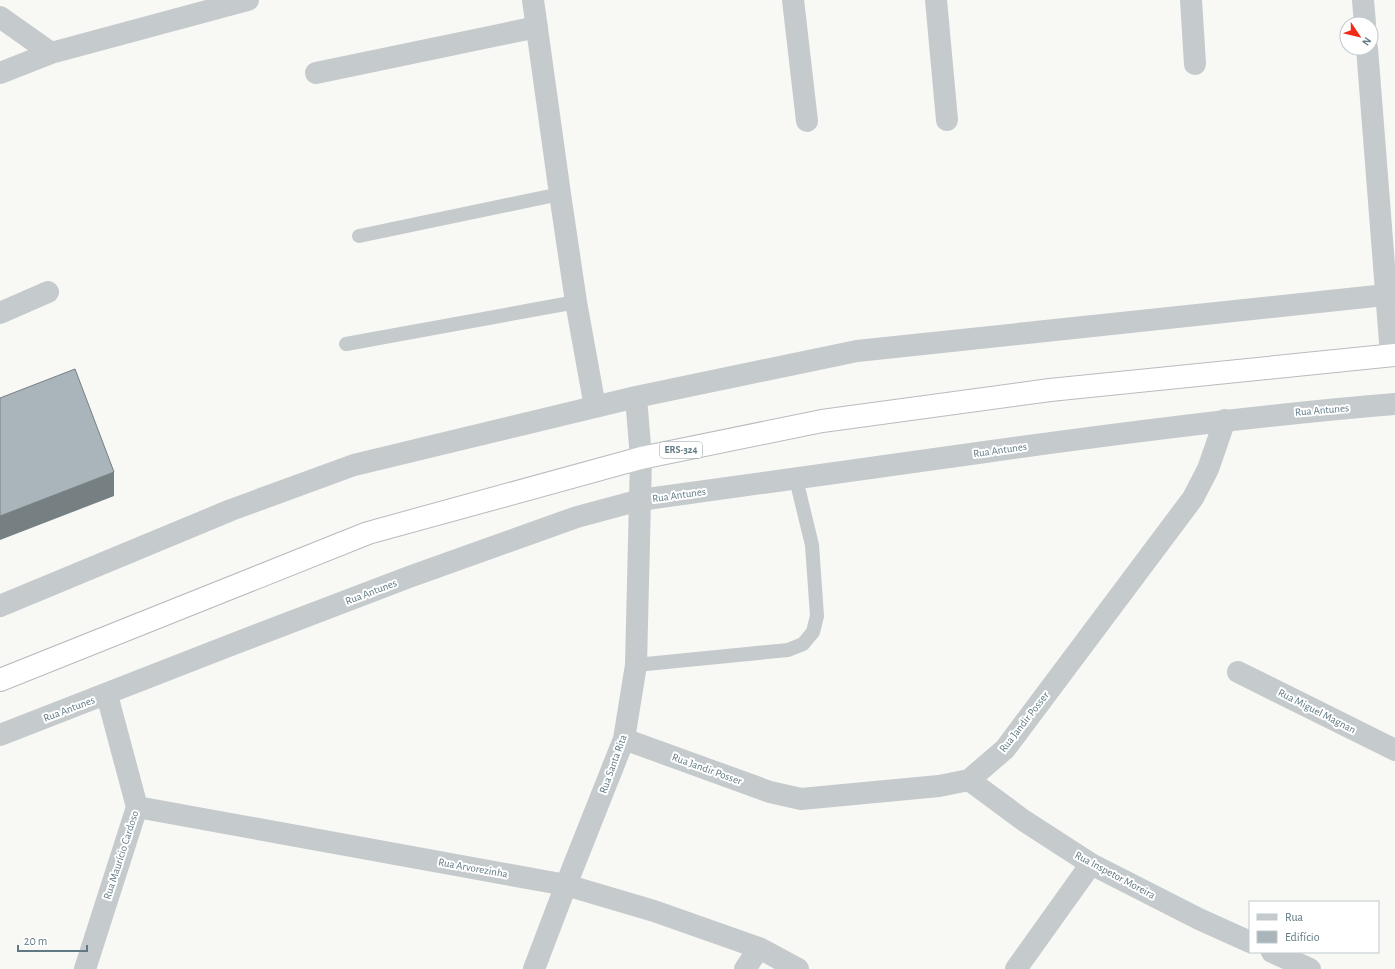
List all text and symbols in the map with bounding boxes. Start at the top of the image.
north arrow [1339,16,1379,56]
text: N [1360,35,1373,48]
street label: Rua Antunes [1295,402,1349,418]
street label: Rua Antunes [972,441,1028,459]
road number: ERS-324 [660,442,702,458]
street label: Rua Antunes [651,486,707,504]
street label: Rua Antunes [344,577,398,607]
street label: Rua Miguel Magnan [1276,687,1358,735]
street label: Rua Jandir Posser [997,689,1051,754]
street label: Rua Antunes [42,694,96,724]
street label: Rua Santa Rita [597,733,629,795]
street label: Rua Jandir Posser [671,751,744,787]
street label: Rua Maurício Cardoso [101,809,141,901]
street label: Rua Inspetor Moreira [1073,849,1157,901]
street label: Rua Arvorezinha [437,856,509,880]
legend [1249,901,1379,953]
text: Rua [1285,911,1304,923]
scale bar [18,927,87,953]
text: Edifício [1285,931,1320,943]
text: 20 m [24,935,47,947]

